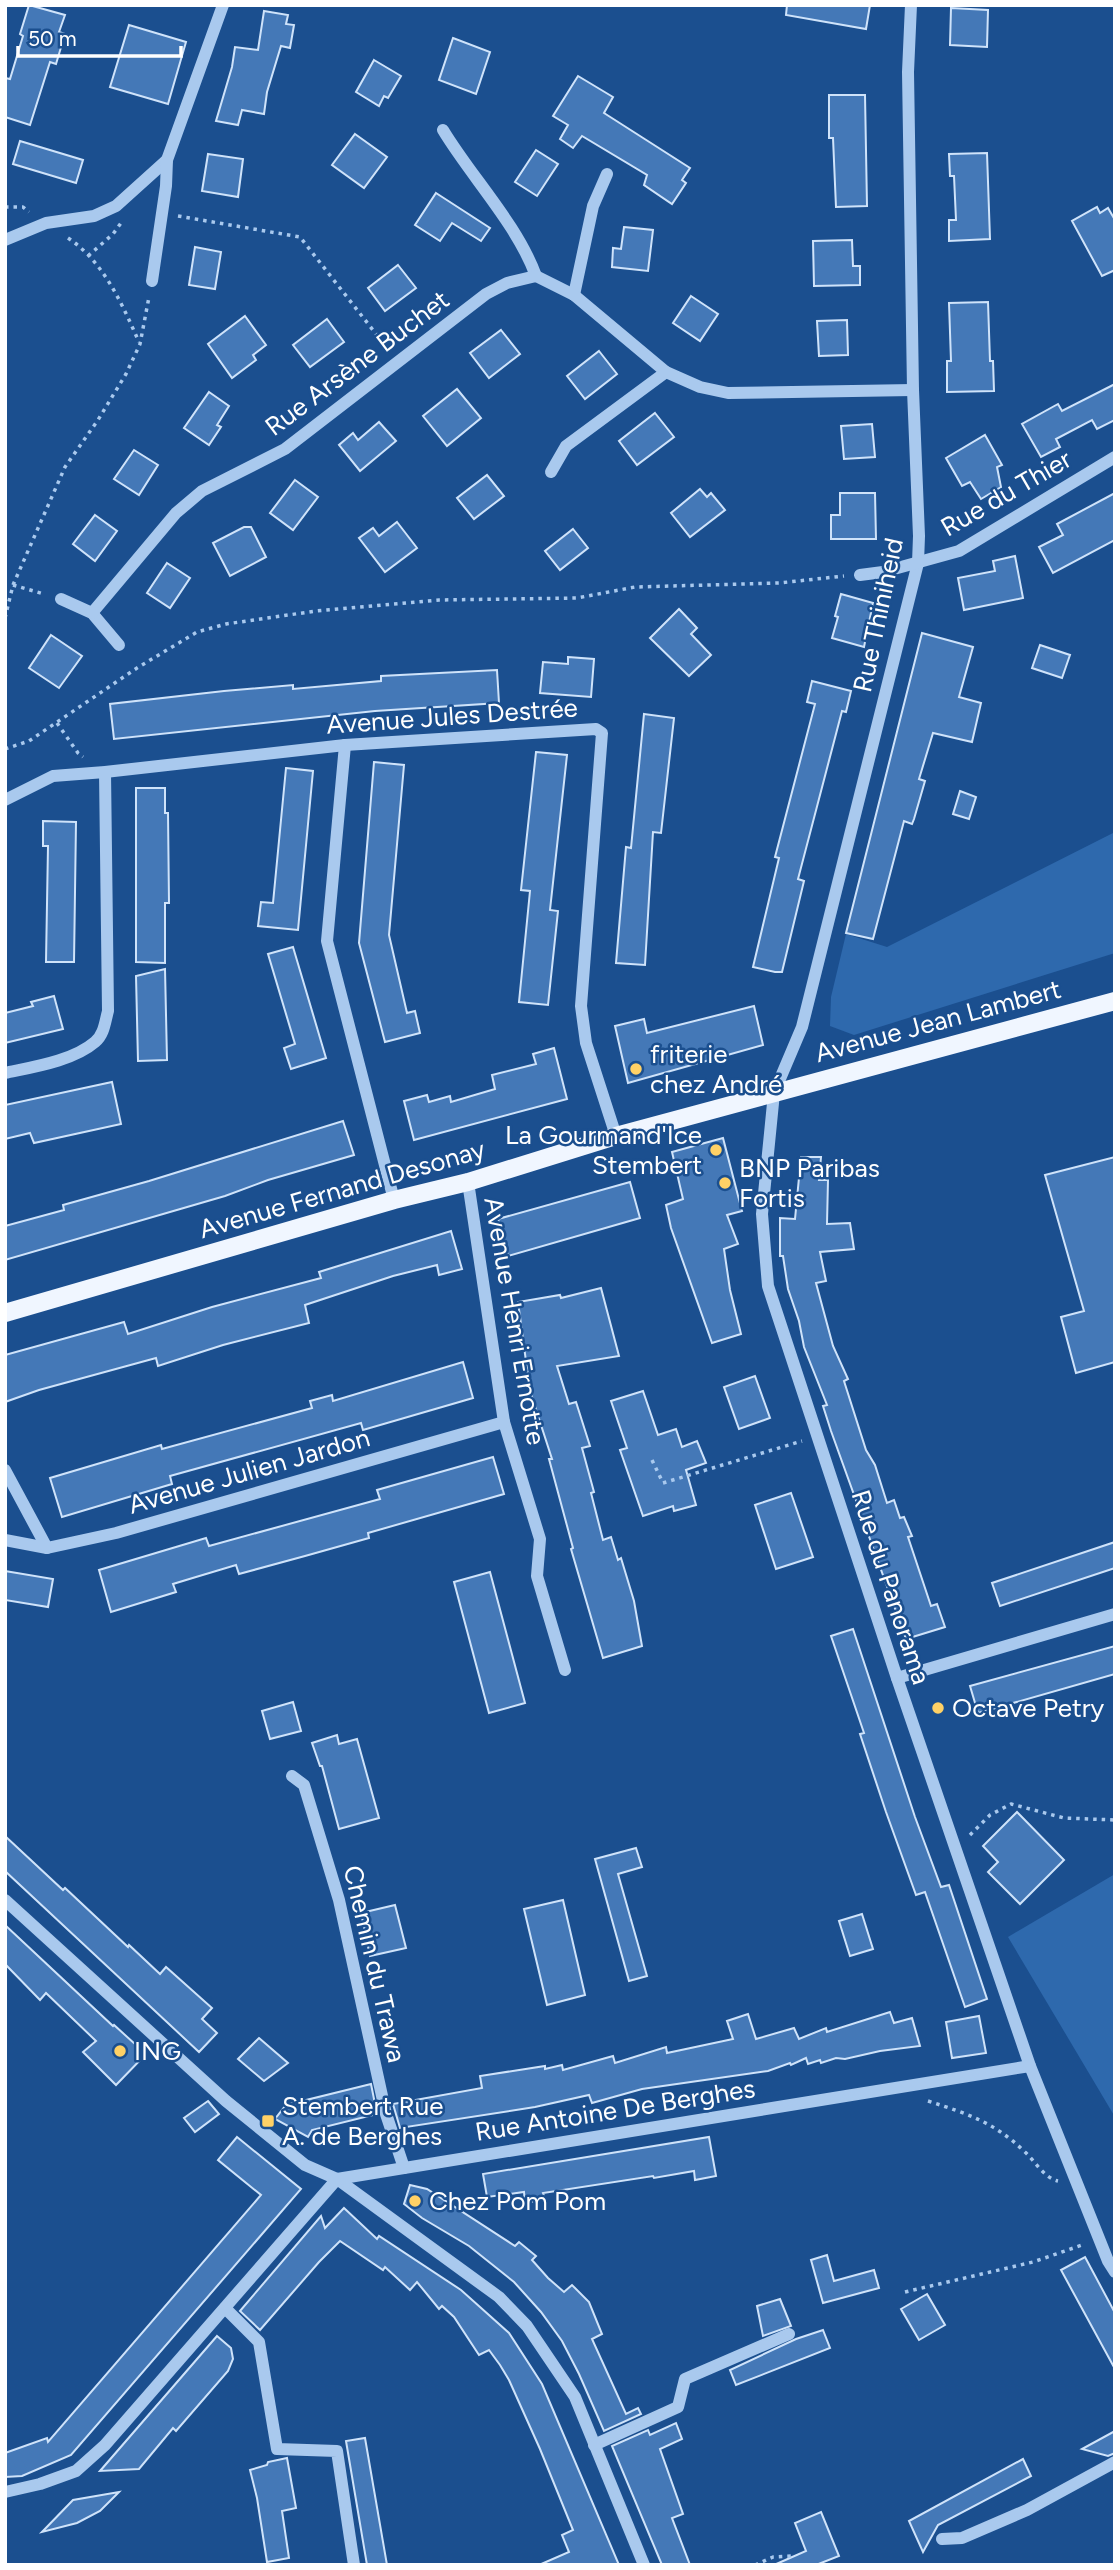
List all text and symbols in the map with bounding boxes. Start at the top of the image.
scale bar [18,14,180,58]
text: 50 m [28,26,77,51]
street label: Rue Arsène Buchet [259,283,456,443]
street label: Rue du Thier [935,443,1077,543]
street label: Rue Thiniheid [846,535,910,695]
street label: Avenue Jules Destrée [325,691,579,741]
street label: Avenue Jean Lambert [812,973,1065,1069]
place label: friterie chez André [650,1038,782,1100]
marker: friterie chez André [628,1061,644,1077]
place label: La Gourmand'Ice Stembert [505,1119,702,1181]
street label: Avenue Fernand Desonay [195,1133,489,1245]
marker: La Gourmand'Ice Stembert [708,1142,724,1158]
place label: BNP Paribas Fortis [739,1152,880,1214]
marker: BNP Paribas Fortis [717,1175,733,1191]
street label: Avenue Henri Ernotte [477,1194,553,1448]
street label: Avenue Julien Jardon [125,1421,373,1521]
street label: Rue du Panorama [844,1486,938,1688]
place label: Octave Petry [952,1692,1105,1724]
marker: Octave Petry [930,1700,946,1716]
street label: Chemin du Trawa [337,1862,413,2066]
place label: ING [134,2035,181,2067]
marker: ING [112,2043,128,2059]
street label: Rue Antoine De Berghes [473,2072,757,2148]
place label: Stembert Rue A. de Berghes [282,2090,444,2152]
marker: Stembert Rue A. de Berghes [260,2113,276,2129]
place label: Chez Pom Pom [429,2185,606,2217]
marker: Chez Pom Pom [407,2193,423,2209]

